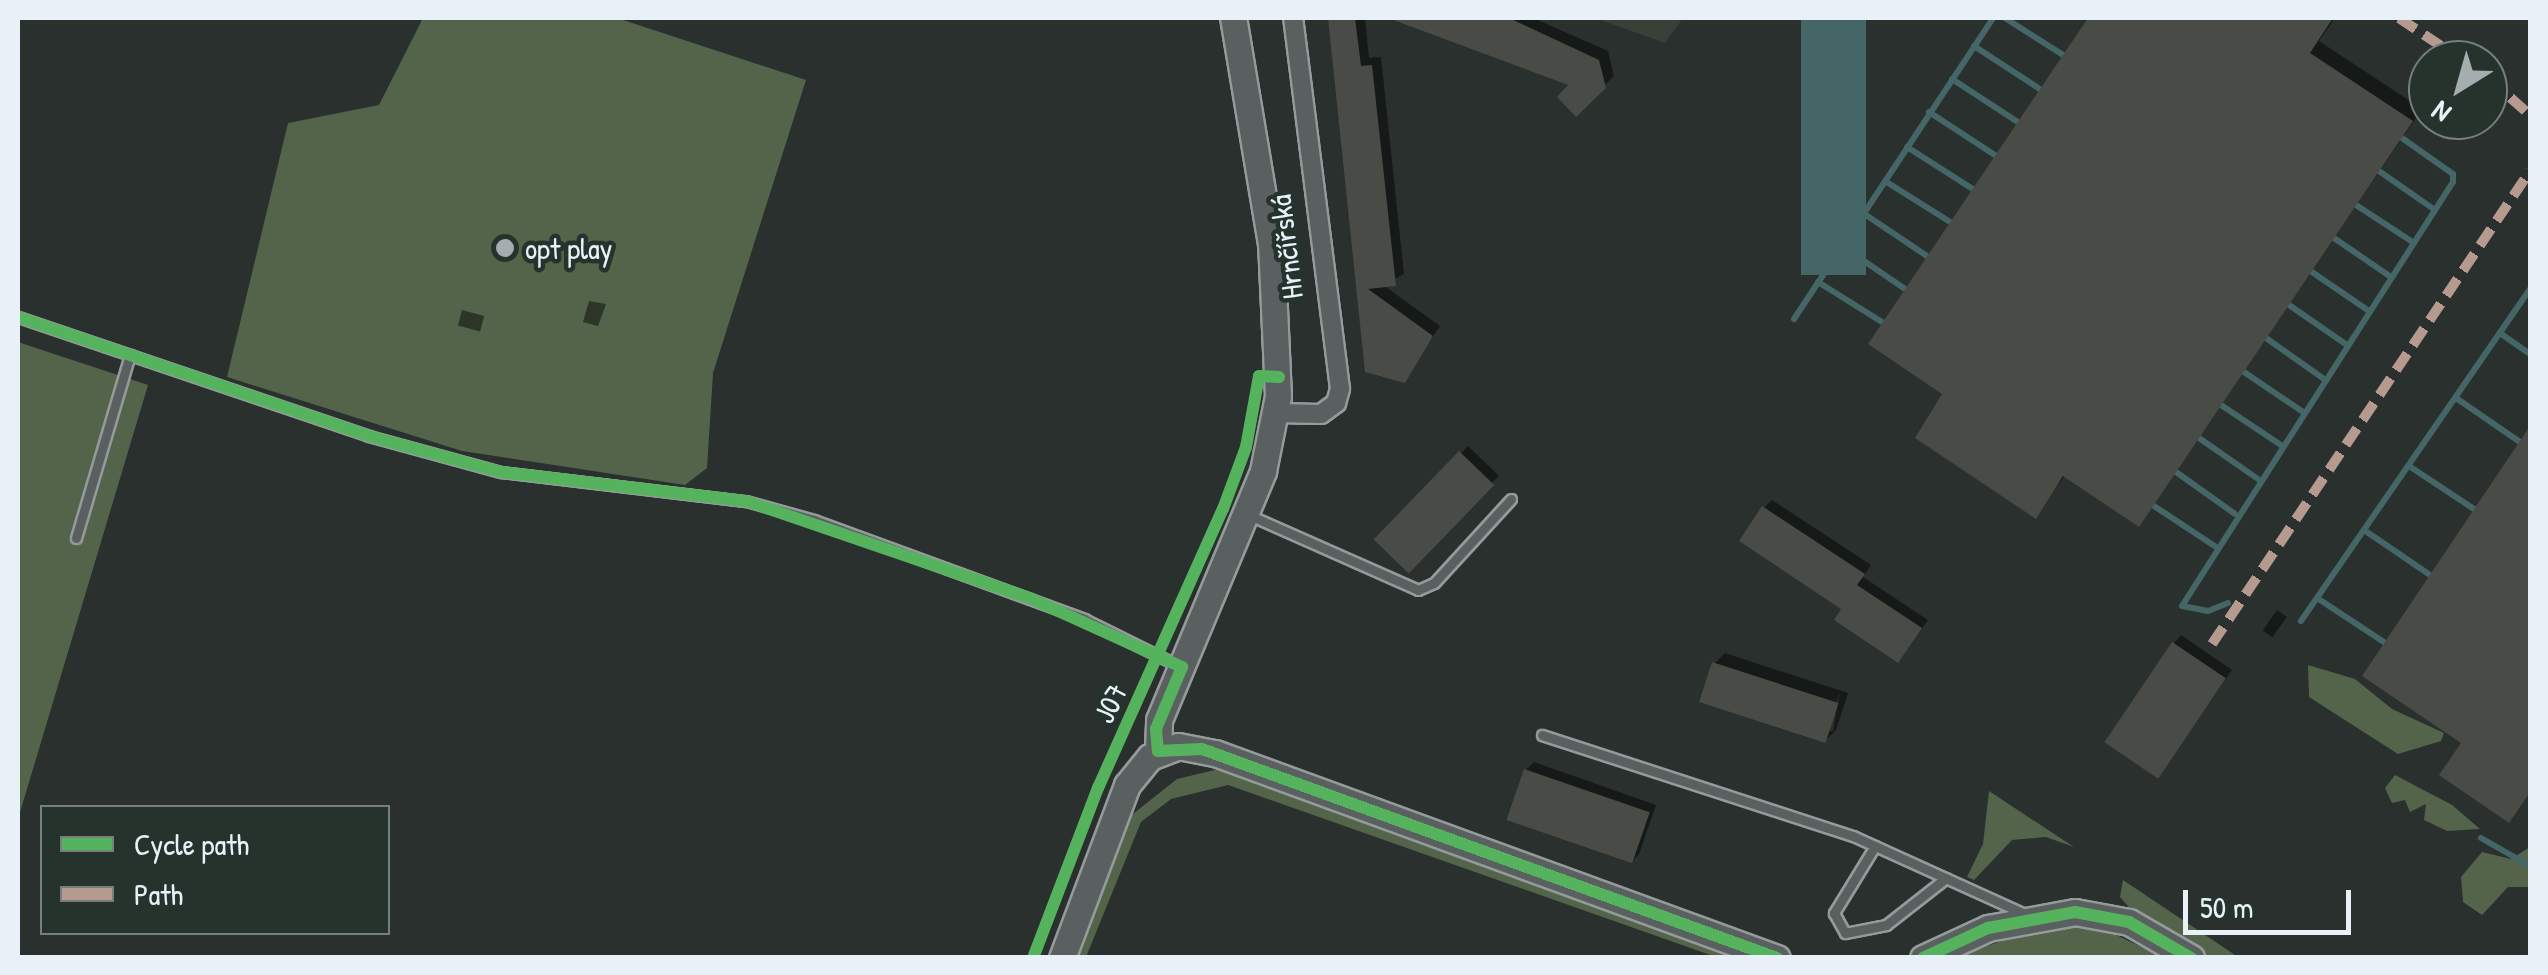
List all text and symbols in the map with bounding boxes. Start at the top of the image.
north arrow [2408,40,2508,140]
text: N [2424,93,2459,132]
street label: Hrnčířská [1262,193,1310,301]
place label: opt play [525,230,612,266]
marker: opt play [494,237,516,259]
street label: J07 [1085,677,1135,729]
legend [40,805,390,935]
text: Cycle path [134,824,249,864]
scale bar [2188,870,2356,932]
text: Path [134,874,183,914]
text: 50 m [2200,887,2253,927]

